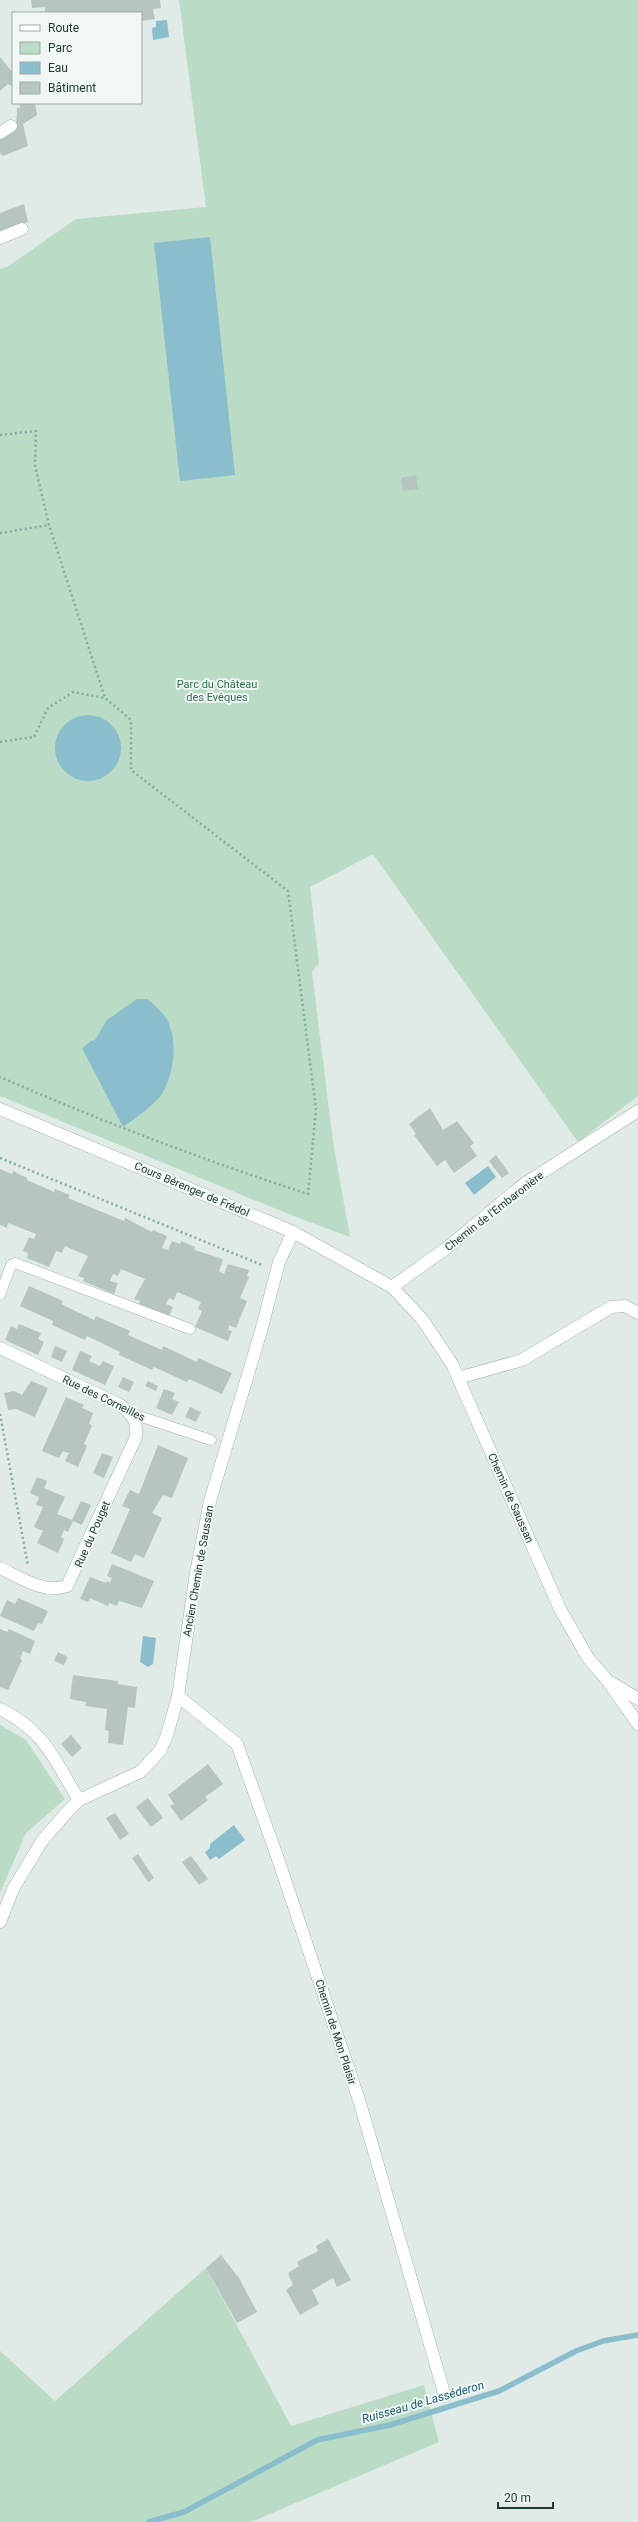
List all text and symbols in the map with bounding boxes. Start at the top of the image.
legend [12,12,142,104]
text: Route [48,21,79,35]
text: Parc [48,41,72,55]
text: Eau [48,61,68,75]
text: Bâtiment [48,81,96,95]
park label: Parc du Château des Evêques [177,678,257,704]
street label: Cours Bérenger de Frédol [132,1159,251,1220]
street label: Chemin de l'Embaronière [442,1169,546,1254]
street label: Rue des Corneilles [60,1373,148,1424]
street label: Chemin de Saussan [485,1451,536,1545]
street label: Rue du Pouget [72,1499,113,1569]
street label: Ancien Chemin de Saussan [181,1504,216,1638]
street label: Chemin de Mon Plaisir [312,1978,359,2087]
water label: Ruisseau de Lasséderon [360,2378,486,2426]
scale bar [498,2484,553,2510]
text: 20 m [504,2491,531,2505]

